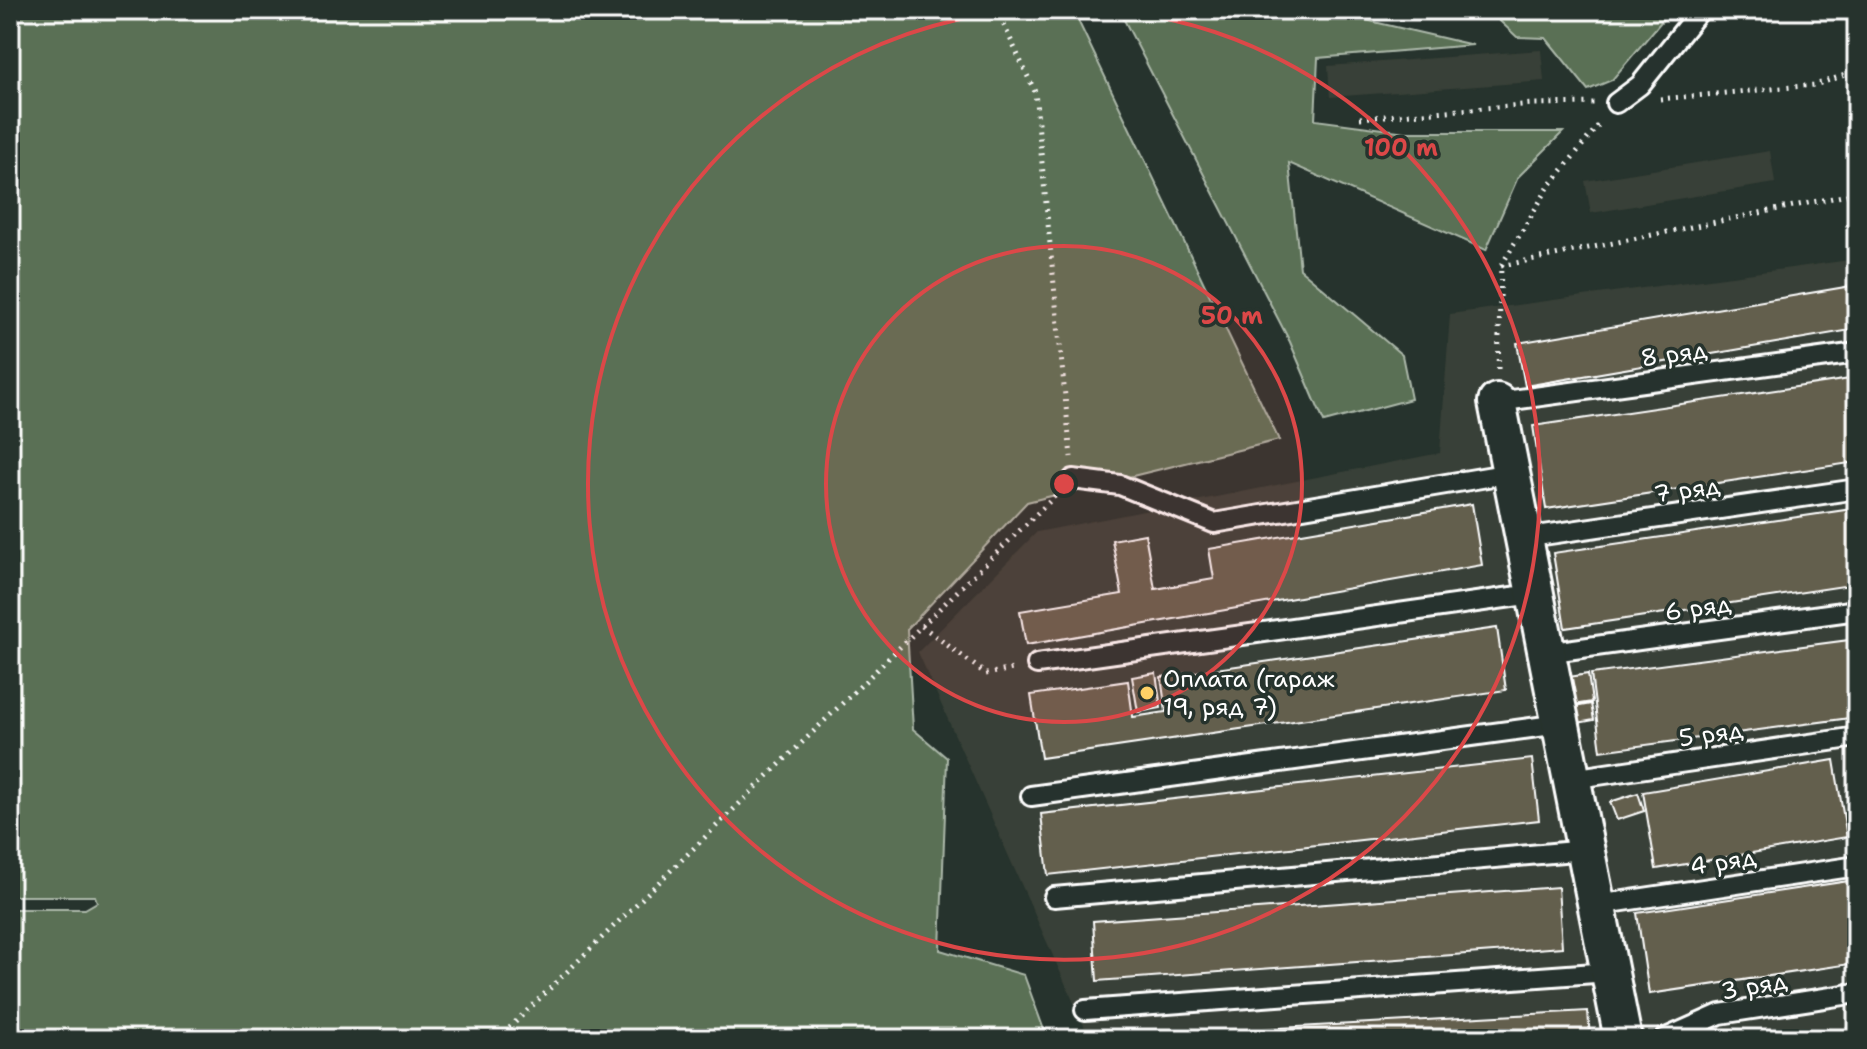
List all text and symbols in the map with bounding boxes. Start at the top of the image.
text: 100 m [1364,132,1438,164]
text: 50 m [1201,300,1263,332]
street label: 8 ряд [1639,334,1709,374]
centre of rings [1050,470,1078,498]
street label: 7 ряд [1652,470,1722,510]
street label: 6 ряд [1663,588,1733,628]
place label: Оплата (гараж 19, ряд 7) [1163,663,1335,723]
marker: Оплата (гараж 19, ряд 7) [1138,684,1156,702]
street label: 5 ряд [1677,714,1745,754]
street label: 4 ряд [1688,841,1758,883]
street label: 3 ряд [1718,964,1790,1008]

